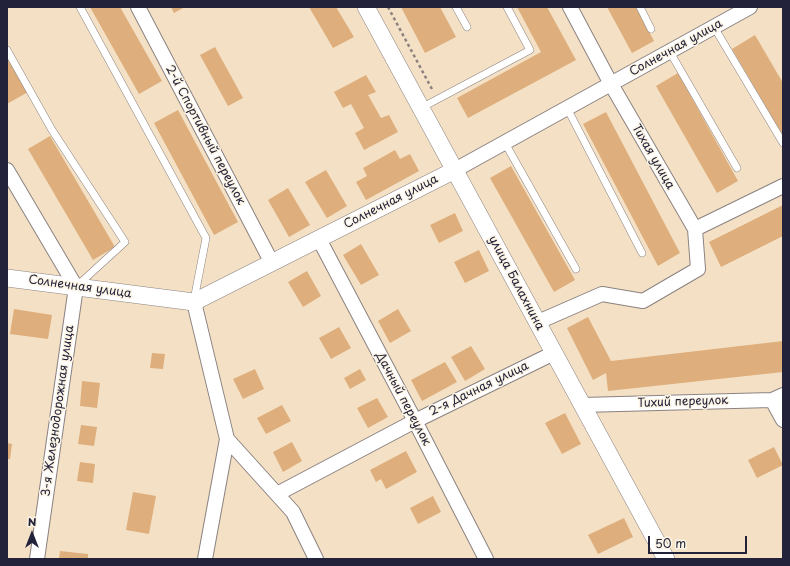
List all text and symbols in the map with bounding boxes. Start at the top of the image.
street label: Солнечная улица [627,16,725,80]
street label: 2-й Спортивный переулок [162,63,248,207]
street label: Тихая улица [629,122,677,192]
street label: Солнечная улица [341,172,441,232]
street label: улица Балахнина [485,233,547,333]
street label: Солнечная улица [28,273,132,301]
street label: 3-я Железнодорожная улица [39,324,77,498]
street label: Дачный переулок [372,350,434,448]
street label: 2-я Дачная улица [427,359,531,419]
street label: Тихий переулок [637,393,729,411]
text: N [28,513,36,530]
north arrow [12,514,52,554]
scale bar [650,528,749,554]
text: 50 m [655,534,686,552]

